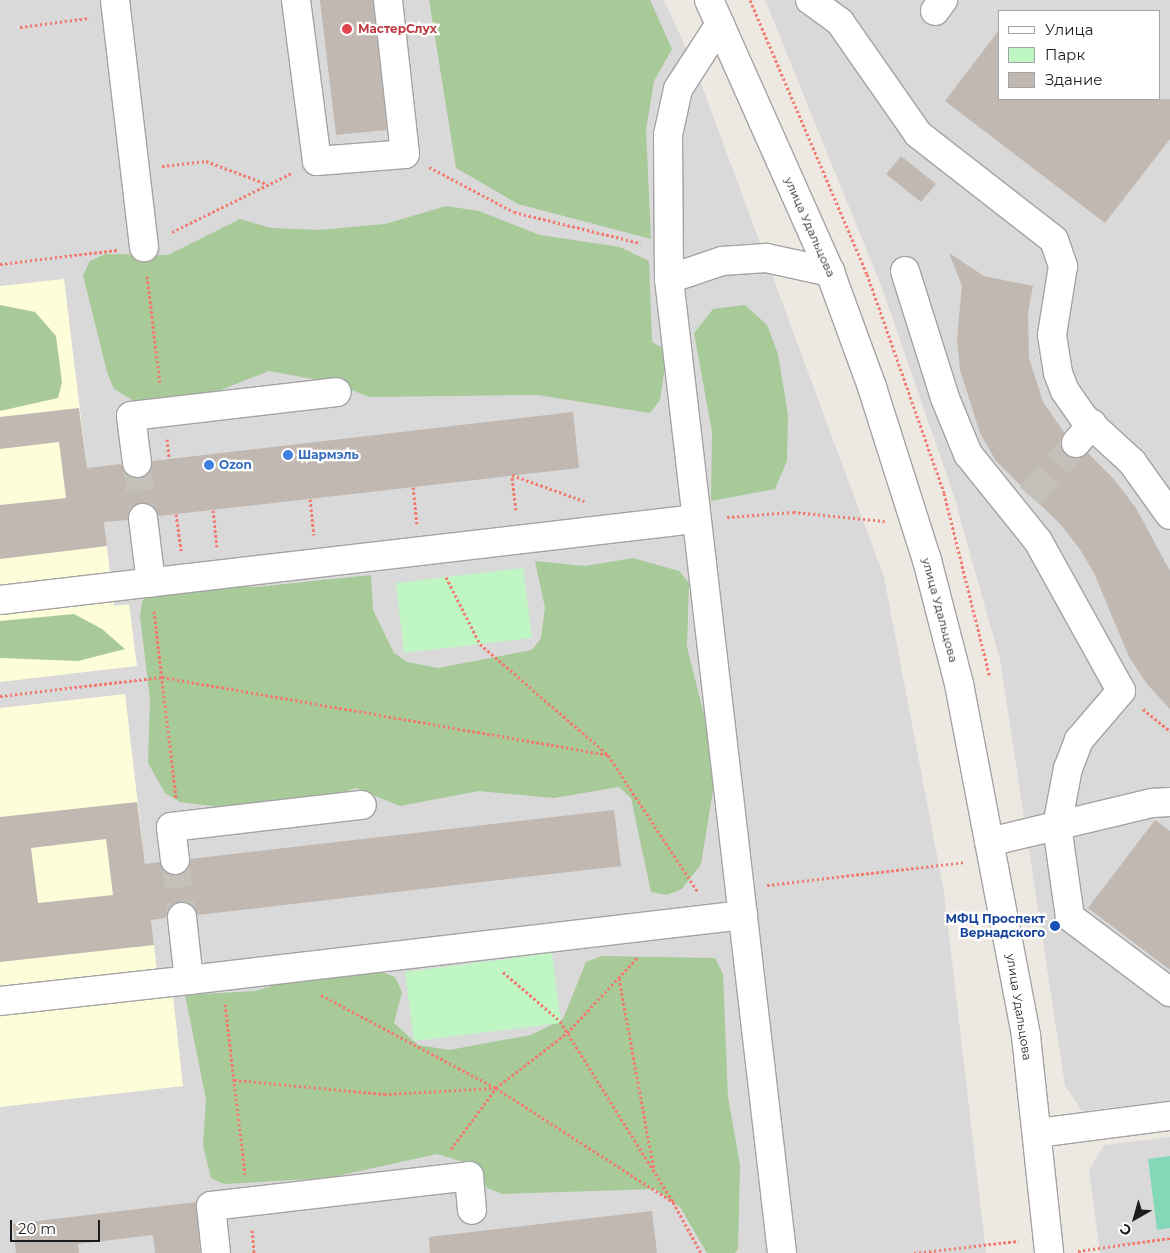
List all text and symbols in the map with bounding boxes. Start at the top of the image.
legend [998,10,1160,100]
text: Улица [1045,20,1093,39]
marker: МастерСлух [340,22,354,36]
place label: МастерСлух [358,22,437,36]
text: Парк [1045,45,1085,64]
text: Здание [1045,70,1103,89]
street label: улица Удальцова [782,175,838,279]
place label: Шармэль [298,448,359,462]
marker: Шармэль [282,449,294,461]
place label: Ozon [219,458,252,472]
marker: Ozon [203,459,215,471]
street label: улица Удальцова [919,556,961,664]
place label: МФЦ Проспект Вернадского [946,912,1045,940]
marker: МФЦ Проспект Вернадского [1049,920,1061,932]
street label: улица Удальцова [1003,953,1035,1061]
north arrow [1110,1193,1160,1243]
scale bar [12,1210,102,1242]
text: 20 m [18,1219,56,1238]
text: С [1116,1220,1135,1240]

